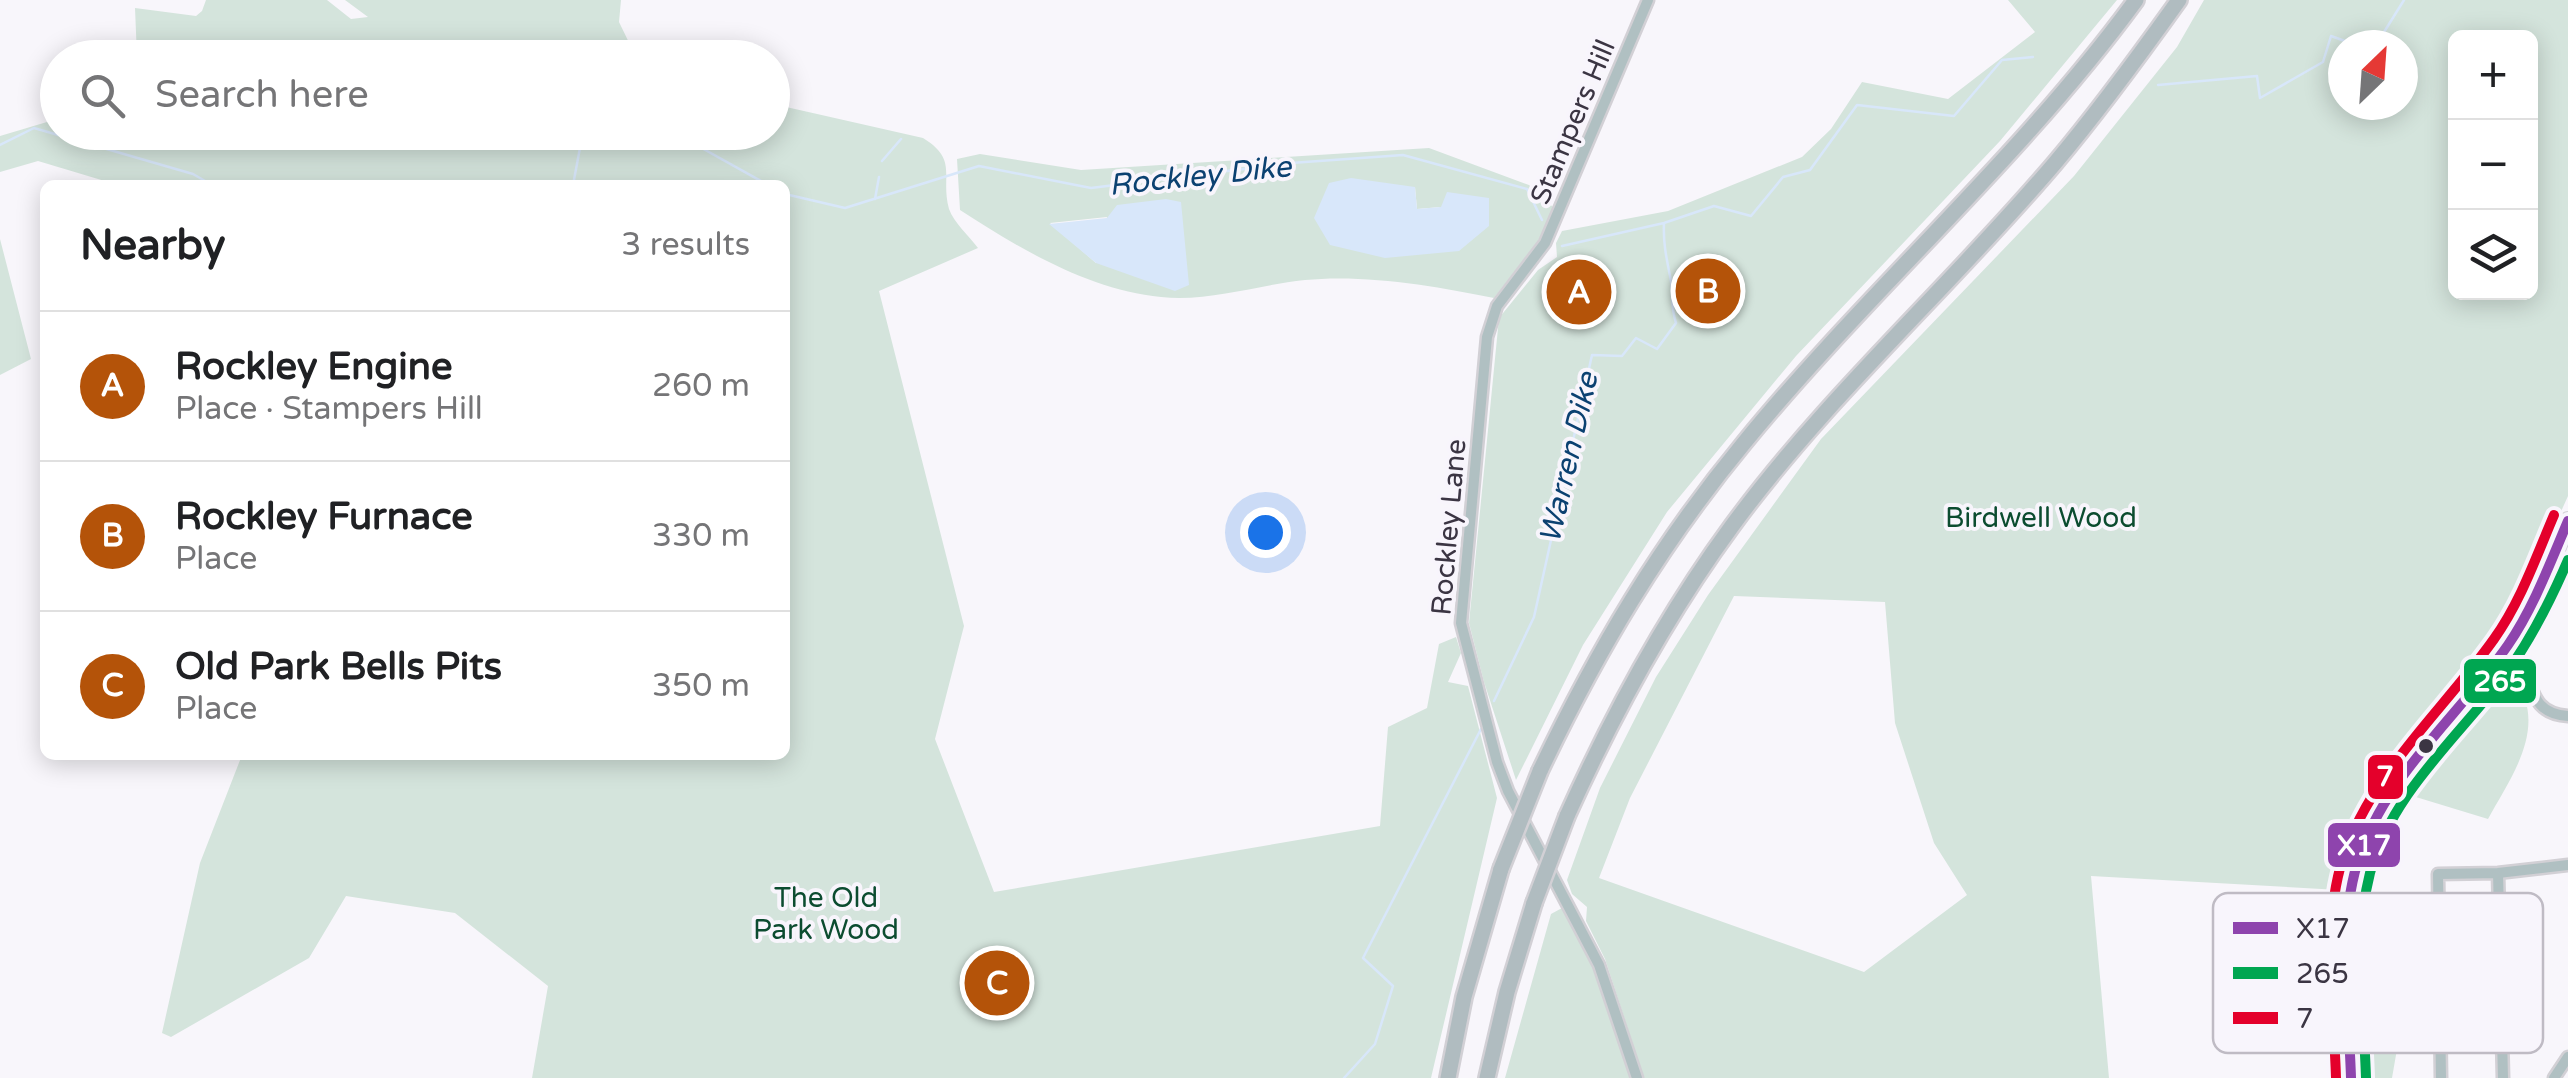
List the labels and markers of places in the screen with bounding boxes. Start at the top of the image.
pin: A [1546,254,1612,330]
pin: B [1676,254,1740,328]
unlabelled marker [2416,736,2436,756]
pin: C [964,946,1030,1020]

